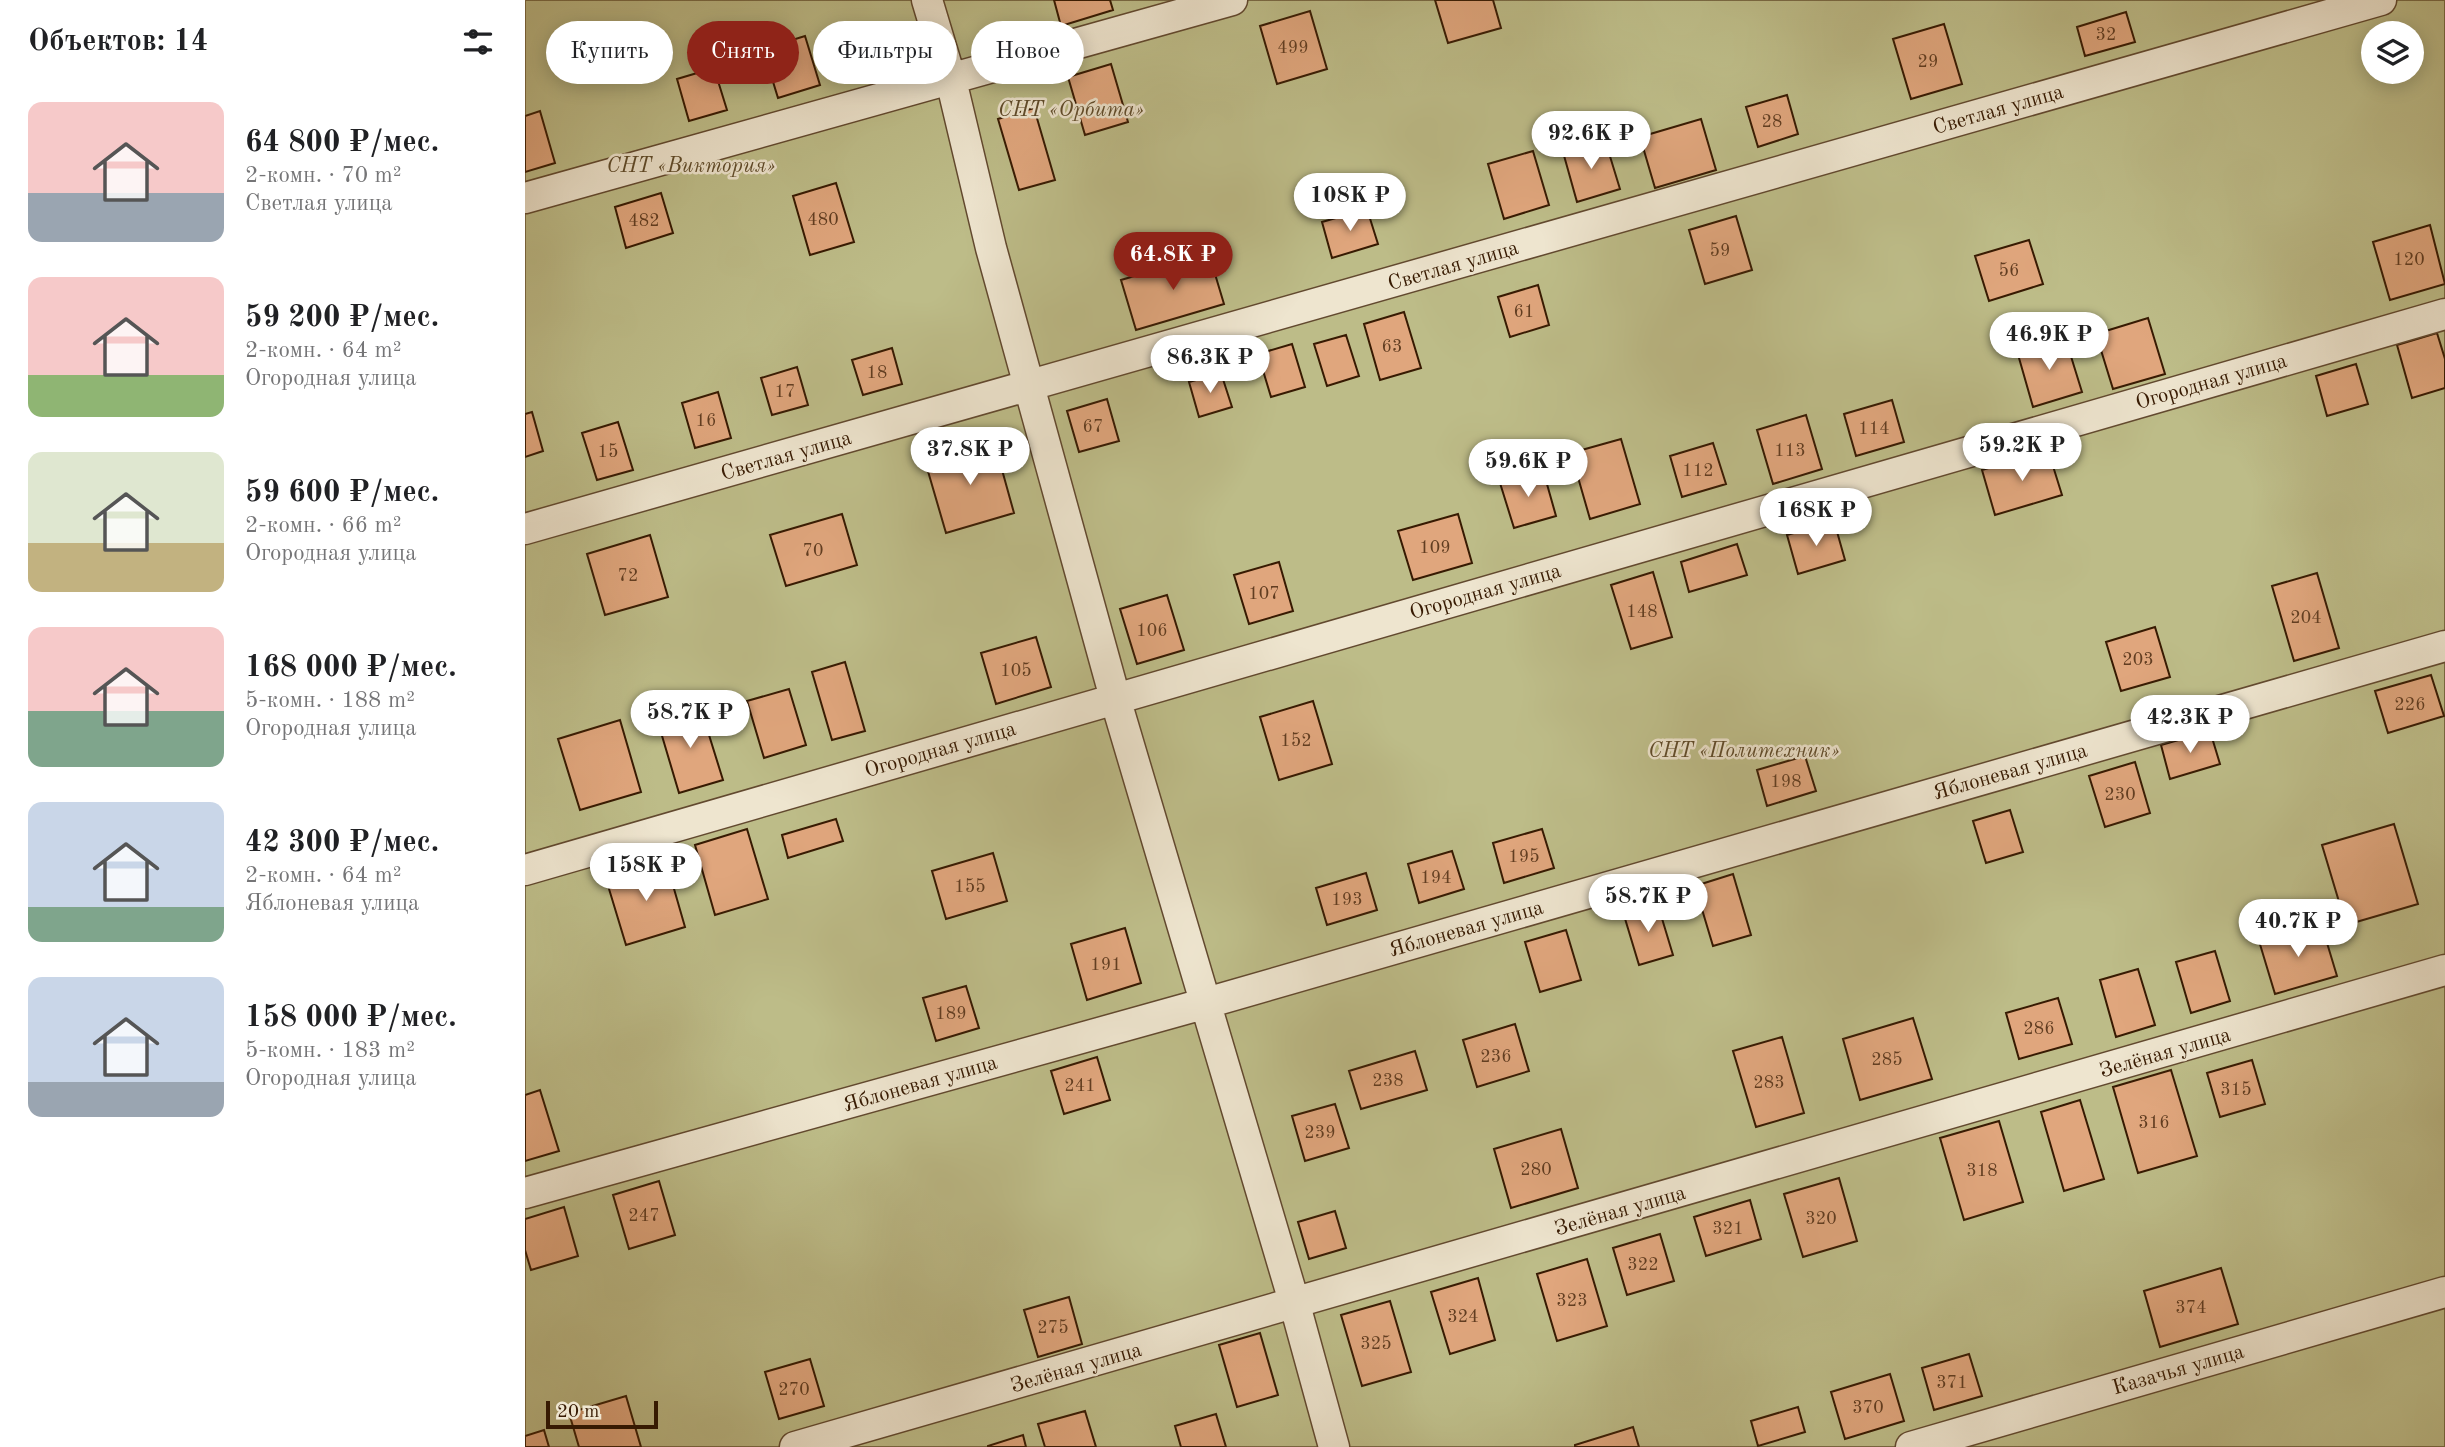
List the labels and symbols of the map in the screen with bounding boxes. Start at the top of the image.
house number: 32 [2096,26,2116,44]
house number: 499 [1277,39,1309,57]
house number: 29 [1918,53,1938,71]
street label: Светлая улица [1931,82,2066,139]
park label: СНТ «Орбита» [998,100,1144,121]
pin: 92.6K ₽ [1526,111,1656,171]
house number: 28 [1762,113,1782,131]
park label: СНТ «Виктория» [606,156,776,177]
pin: 108K ₽ [1293,174,1407,233]
house number: 480 [807,211,839,229]
house number: 482 [628,212,660,230]
pin: 64.8K ₽ [1108,232,1238,292]
street label: Светлая улица [1386,238,1521,295]
house number: 59 [1710,242,1730,260]
house number: 120 [2393,251,2425,269]
house number: 56 [1999,262,2019,280]
house number: 61 [1514,303,1534,321]
pin: 46.9K ₽ [1984,312,2114,372]
pin: 86.3K ₽ [1145,336,1275,395]
house number: 63 [1382,338,1402,356]
street label: Огородная улица [2133,351,2290,414]
house number: 18 [867,364,887,382]
house number: 17 [775,383,795,401]
house number: 16 [696,412,716,430]
house number: 67 [1083,418,1103,436]
house number: 114 [1858,420,1890,438]
pin: 59.2K ₽ [1957,424,2087,483]
street label: Светлая улица [719,428,854,485]
pin: 37.8K ₽ [905,428,1035,487]
pin: 59.6K ₽ [1463,440,1593,499]
house number: 113 [1774,442,1806,460]
house number: 15 [598,443,618,461]
house number: 112 [1682,462,1714,480]
pin: 168K ₽ [1759,489,1873,548]
house number: 109 [1419,539,1451,557]
house number: 70 [803,542,823,560]
street label: Огородная улица [1407,561,1564,624]
house number: 72 [618,567,638,585]
house number: 107 [1248,585,1280,603]
house number: 148 [1626,603,1658,621]
house number: 204 [2290,609,2322,627]
house number: 106 [1136,622,1168,640]
house number: 203 [2122,651,2154,669]
house number: 105 [1000,662,1032,680]
pin: 58.7K ₽ [625,690,755,750]
pin: 42.3K ₽ [2125,696,2255,755]
house number: 226 [2394,696,2426,714]
street label: Огородная улица [862,719,1019,782]
house number: 152 [1280,732,1312,750]
street label: Яблоневая улица [1931,740,2090,804]
park label: СНТ «Политехник» [1648,741,1840,762]
house number: 198 [1770,773,1802,791]
house number: 230 [2104,786,2136,804]
pin: 158K ₽ [589,844,703,903]
house number: 195 [1508,848,1540,866]
house number: 194 [1420,869,1452,887]
pin: 58.7K ₽ [1583,874,1713,934]
house number: 155 [954,878,986,896]
house number: 193 [1331,891,1363,909]
street label: Яблоневая улица [1387,897,1546,961]
pin: 40.7K ₽ [2233,900,2363,959]
house number: 191 [1090,956,1122,974]
house number: 189 [935,1005,967,1023]
house number: 286 [2023,1020,2055,1038]
street label: Зелёная улица [2097,1025,2233,1082]
house number: 236 [1480,1048,1512,1066]
house number: 285 [1871,1051,1903,1069]
street label: Яблоневая улица [841,1052,1000,1116]
house number: 238 [1372,1072,1404,1090]
house number: 283 [1753,1074,1785,1092]
house number: 241 [1064,1077,1096,1095]
house number: 315 [2220,1081,2252,1099]
house number: 316 [2138,1114,2170,1132]
house number: 239 [1304,1124,1336,1142]
house number: 280 [1520,1161,1552,1179]
house number: 318 [1966,1162,1998,1180]
street label: Зелёная улица [1552,1183,1688,1240]
house number: 247 [628,1207,660,1225]
house number: 320 [1805,1210,1837,1228]
house number: 321 [1712,1220,1744,1238]
house number: 322 [1627,1256,1659,1274]
house number: 323 [1556,1292,1588,1310]
house number: 374 [2175,1299,2207,1317]
house number: 324 [1447,1308,1479,1326]
house number: 275 [1037,1319,1069,1337]
house number: 325 [1360,1335,1392,1353]
street label: Зелёная улица [1008,1340,1144,1397]
street label: Казачья улица [2110,1342,2247,1399]
house number: 371 [1936,1374,1968,1392]
house number: 270 [778,1381,810,1399]
scale bar [546,1398,658,1430]
house number: 370 [1852,1399,1884,1417]

